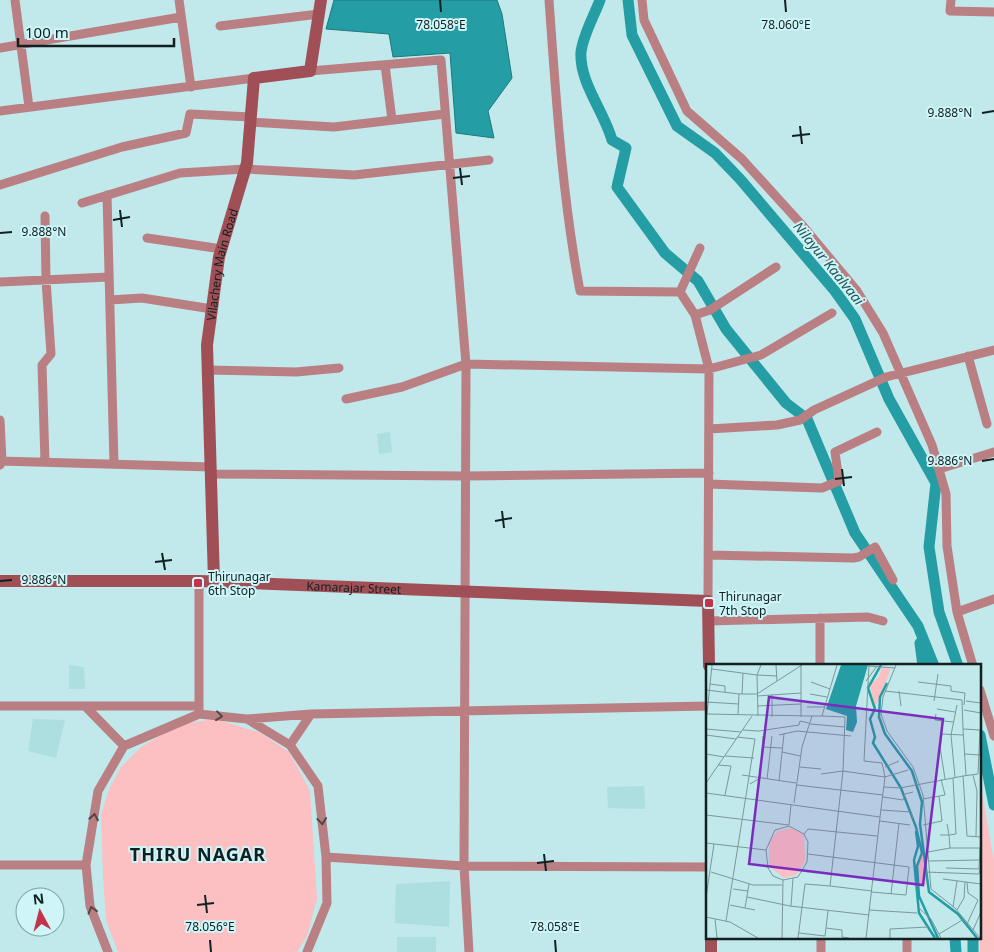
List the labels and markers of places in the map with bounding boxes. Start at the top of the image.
place label: Thirunagar 6th Stop [208,568,271,599]
marker: Thirunagar 6th Stop [192,577,204,589]
place label: Thirunagar 7th Stop [719,588,782,619]
marker: Thirunagar 7th Stop [703,597,715,609]

